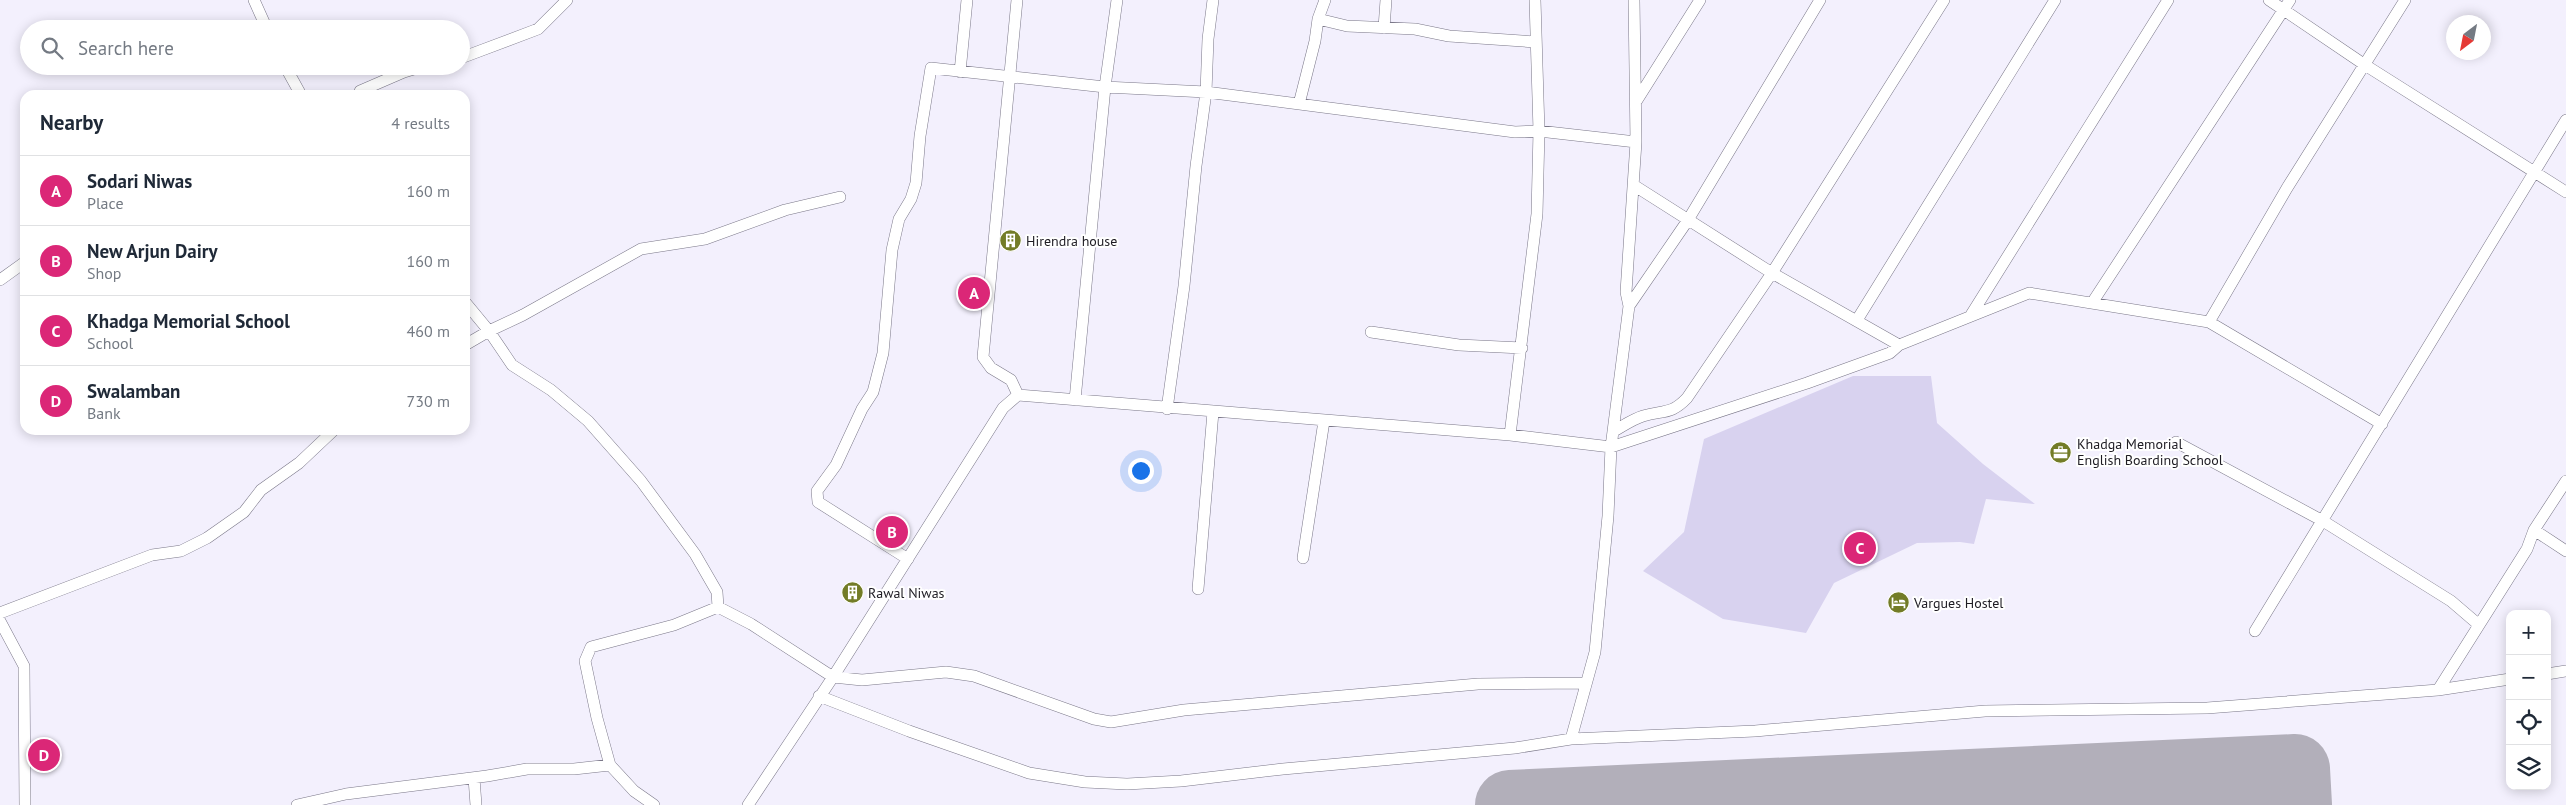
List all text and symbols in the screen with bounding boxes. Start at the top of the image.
north arrow [2446,15,2491,60]
search box [20,20,470,75]
icon: search [38,34,66,62]
text: Search here [78,36,174,60]
text: Nearby [40,109,103,136]
text: 4 results [391,113,450,133]
text: Sodari Niwas [87,169,192,193]
text: A [51,181,61,201]
text: 160 m [407,181,450,201]
text: Place [87,193,124,213]
building icon: Hirendra house [998,229,1022,253]
place label: Hirendra house [1026,232,1117,250]
text: New Arjun Dairy [87,239,218,263]
text: B [51,251,61,271]
text: 160 m [407,251,450,271]
text: Shop [87,263,121,283]
pin: A [958,274,990,312]
text: Khadga Memorial School [87,309,290,333]
text: C [52,321,60,341]
text: 460 m [407,321,450,341]
text: School [87,333,133,353]
text: Swalamban [87,379,180,403]
text: D [51,391,61,411]
text: 730 m [407,391,450,411]
text: Bank [87,403,121,423]
place label: Khadga Memorial English Boarding School [2077,435,2223,469]
office icon: Khadga Memorial English Boarding School [2049,440,2073,464]
your location [1128,458,1154,484]
pin: B [876,513,908,551]
pin: C [1844,529,1876,567]
building icon: Rawal Niwas [840,581,864,605]
place label: Rawal Niwas [868,584,945,602]
hotel icon: Vargues Hostel [1886,591,1910,615]
place label: Vargues Hostel [1913,594,2003,612]
map controls [2506,610,2551,790]
button: + [2506,610,2551,655]
button: − [2506,655,2551,700]
button: locate [2506,700,2551,745]
pin: D [28,736,60,774]
button: layers [2506,745,2551,790]

